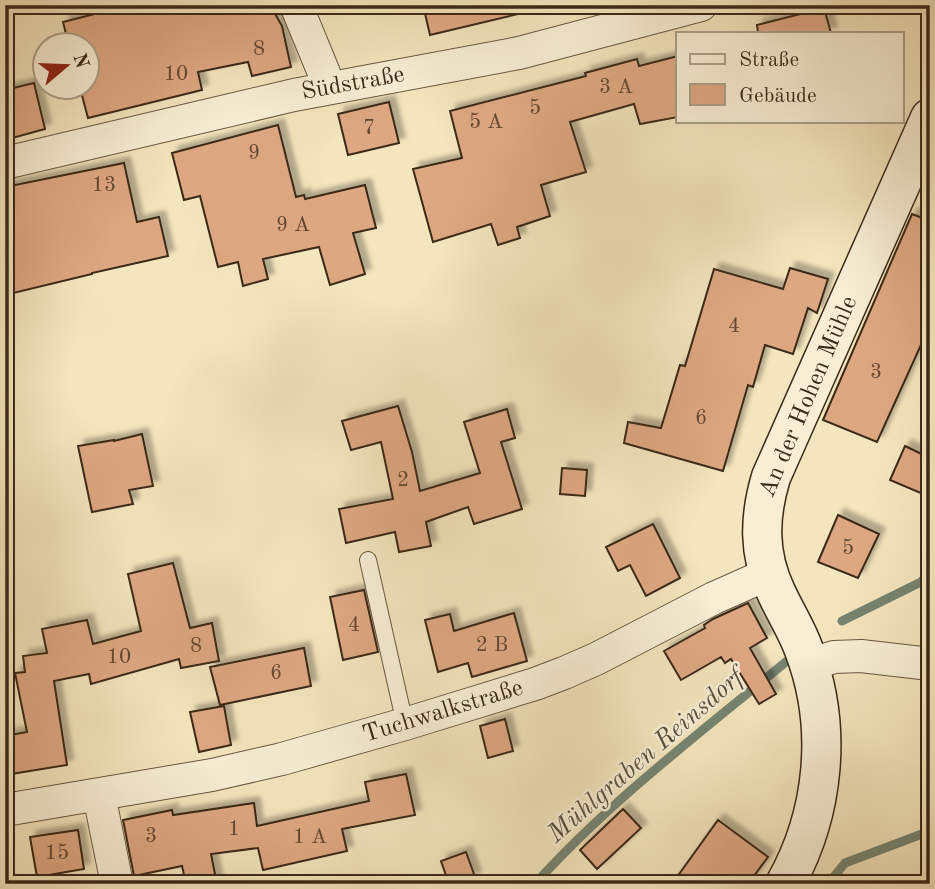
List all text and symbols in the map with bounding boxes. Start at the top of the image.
north arrow [32,32,102,102]
legend [676,32,904,122]
house number: 8 [253,39,265,60]
text: Straße [739,50,799,71]
text: N [68,51,91,72]
street label: Südstraße [300,63,406,105]
house number: 10 [164,64,188,85]
house number: 3 A [599,77,633,98]
text: Gebäude [739,86,817,107]
house number: 5 [529,98,541,119]
house number: 5 A [469,112,503,133]
house number: 7 [363,118,375,139]
house number: 9 [248,143,260,164]
house number: 13 [92,175,116,196]
house number: 9 A [276,215,310,236]
street label: An der Hohen Mühle [756,293,862,501]
house number: 4 [728,316,740,337]
house number: 3 [870,362,882,383]
house number: 6 [695,408,707,429]
house number: 2 [397,470,409,491]
house number: 5 [842,538,854,559]
house number: 4 [348,615,360,636]
house number: 2 B [476,635,508,656]
house number: 8 [190,636,202,657]
house number: 10 [107,647,131,668]
water label: Mühlgraben Reinsdorf [542,661,753,849]
house number: 6 [270,663,282,684]
street label: Tuchwalkstraße [360,676,526,748]
house number: 1 [228,819,240,840]
house number: 3 [145,826,157,847]
house number: 1 A [293,827,327,848]
house number: 15 [45,843,69,864]

